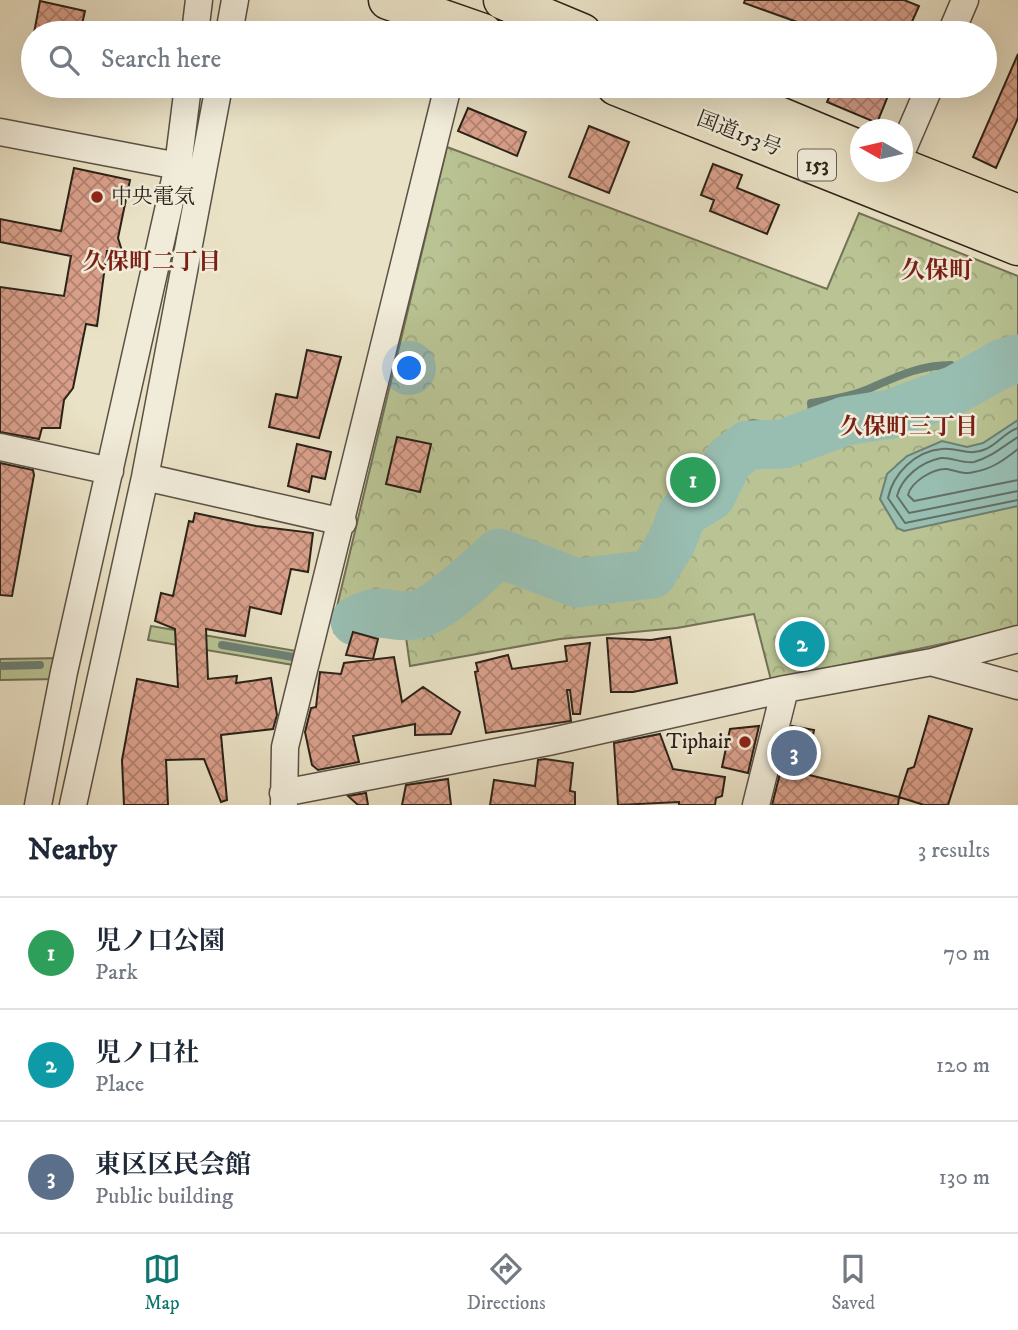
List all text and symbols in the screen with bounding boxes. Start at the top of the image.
search box [21,21,997,98]
icon: search [45,41,83,79]
text: Search here [101,43,221,76]
street label: 国道153号 [693,106,785,162]
north arrow [850,119,913,182]
road number: 153 [798,150,836,181]
place label: 中央電気 [111,184,195,210]
marker: 中央電気 [89,189,105,205]
district label: 久保町二丁目 [83,248,221,277]
district label: 久保町 [901,256,973,286]
your location [392,351,426,385]
district label: 久保町三丁目 [840,413,978,442]
pin: 1 [670,454,716,506]
pin: 2 [779,618,825,670]
pin: 3 [771,727,817,779]
place label: Tiphair [666,729,731,755]
marker: Tiphair [737,734,753,750]
text: Nearby [28,832,117,869]
text: 3 results [918,836,990,865]
text: 児ノ口公園 [95,925,225,958]
text: 1 [47,939,55,968]
text: 70 m [943,939,990,968]
text: Park [95,958,138,987]
text: 児ノ口社 [95,1037,199,1070]
text: 2 [45,1051,57,1080]
text: 120 m [936,1051,990,1080]
text: Place [95,1070,144,1099]
text: 東区区民会館 [95,1149,251,1182]
text: 3 [47,1163,55,1192]
text: 130 m [938,1163,990,1192]
text: Public building [95,1182,233,1211]
tab: Map [143,1250,181,1315]
tab: Directions [467,1250,546,1315]
tab: Saved [831,1250,875,1315]

